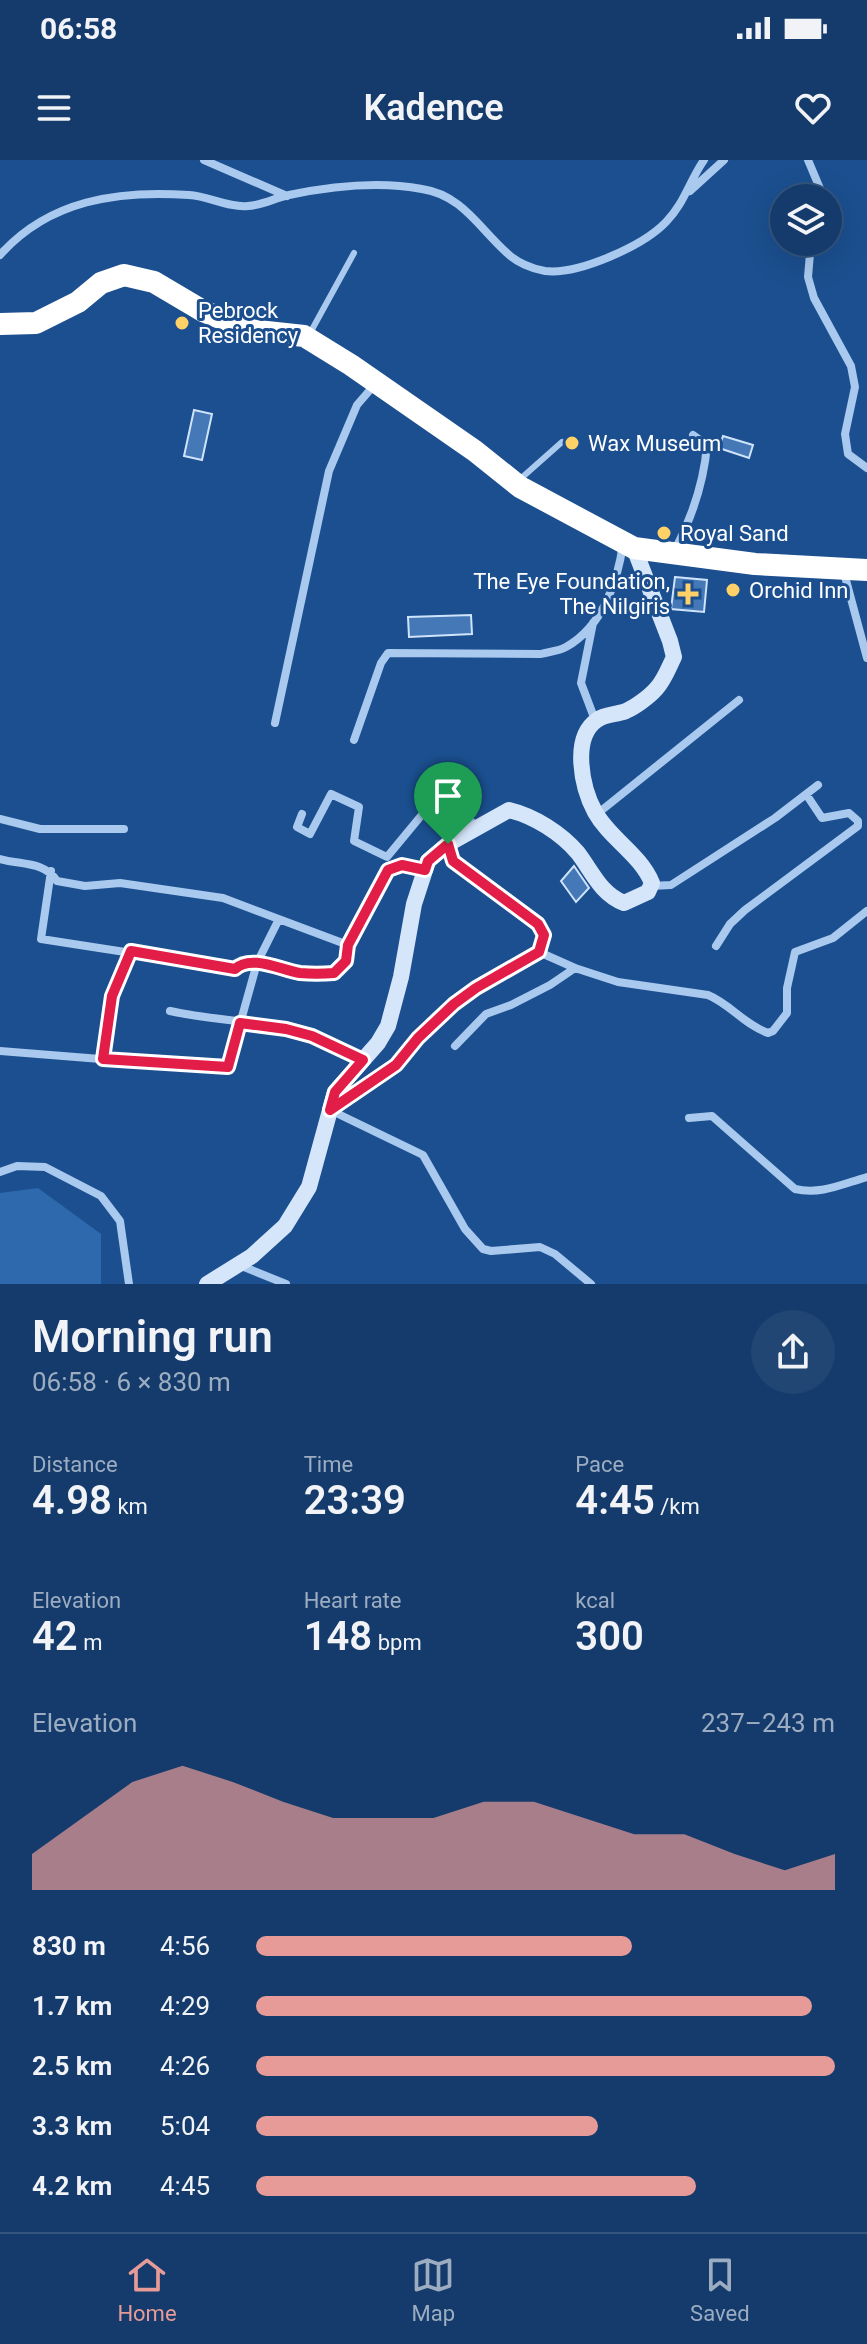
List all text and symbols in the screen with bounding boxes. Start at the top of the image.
text: 06:58 [40,11,117,46]
icon: menu [32,86,76,130]
icon: heart [791,86,835,130]
text: Kadence [363,87,504,129]
map controls [770,184,842,256]
button: layers [770,184,842,256]
place label: Pebrock Residency [198,298,299,348]
marker: Pebrock Residency [173,314,191,332]
place label: Wax Museum [588,431,721,456]
marker: Wax Museum [563,434,581,452]
place label: Royal Sand [680,521,789,546]
marker: Royal Sand [655,524,673,542]
place label: The Eye Foundation, The Nilgiris [473,569,670,619]
place label: Orchid Inn [749,578,849,603]
marker: Orchid Inn [724,581,742,599]
marker: The Eye Foundation, The Nilgiris [677,583,699,605]
pin [414,762,482,844]
icon: arrive [426,774,470,818]
button: share [751,1310,835,1394]
text: Morning run [32,1311,273,1363]
text: 06:58 · 6 × 830 m [32,1367,231,1397]
text: Distance [32,1452,118,1477]
text: Time [304,1452,353,1477]
text: Pace [575,1452,624,1477]
text: 4.98 [32,1477,112,1524]
text: 23:39 [304,1477,406,1524]
text: 4:45 [575,1477,655,1524]
text: km [112,1494,148,1519]
text: /km [655,1494,700,1519]
text: Elevation [32,1588,121,1613]
text: Heart rate [304,1588,402,1613]
text: kcal [575,1588,615,1613]
text: 42 [32,1613,78,1660]
text: 148 [304,1613,372,1660]
text: 300 [575,1613,644,1660]
text: m [78,1630,102,1655]
text: bpm [372,1630,422,1655]
text: Elevation [32,1708,137,1738]
text: 237–243 m [701,1708,835,1738]
text: 830 m [32,1931,106,1961]
text: 4:56 [160,1931,210,1961]
text: 1.7 km [32,1991,112,2021]
text: 4:29 [160,1991,210,2021]
text: 2.5 km [32,2051,112,2081]
text: 4:26 [160,2051,210,2081]
text: 3.3 km [32,2111,112,2141]
text: 5:04 [160,2111,210,2141]
text: 4.2 km [32,2171,112,2201]
text: 4:45 [160,2171,210,2201]
tab: Home [117,2253,177,2326]
tab: Map [411,2253,455,2326]
tab: Saved [690,2253,750,2326]

